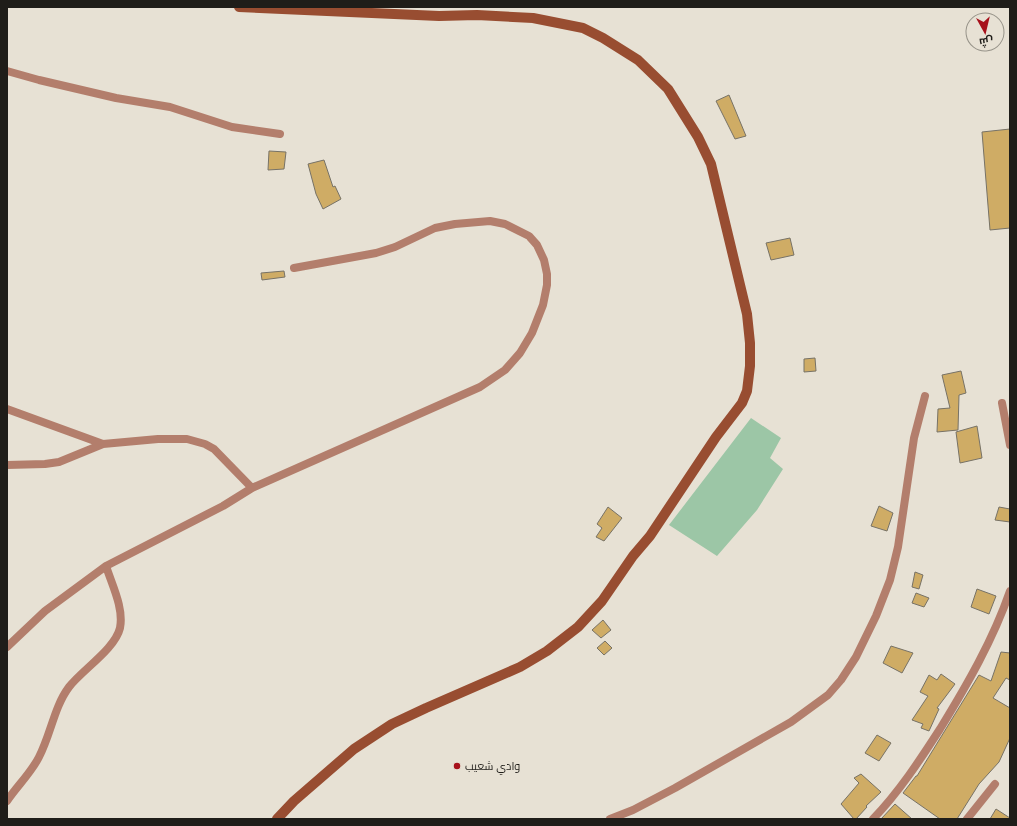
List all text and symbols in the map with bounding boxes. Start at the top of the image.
north arrow [965,12,1005,52]
text: ش [978,34,994,50]
place label: وادي شعيب [465,759,520,775]
marker: وادي شعيب [452,761,462,771]

